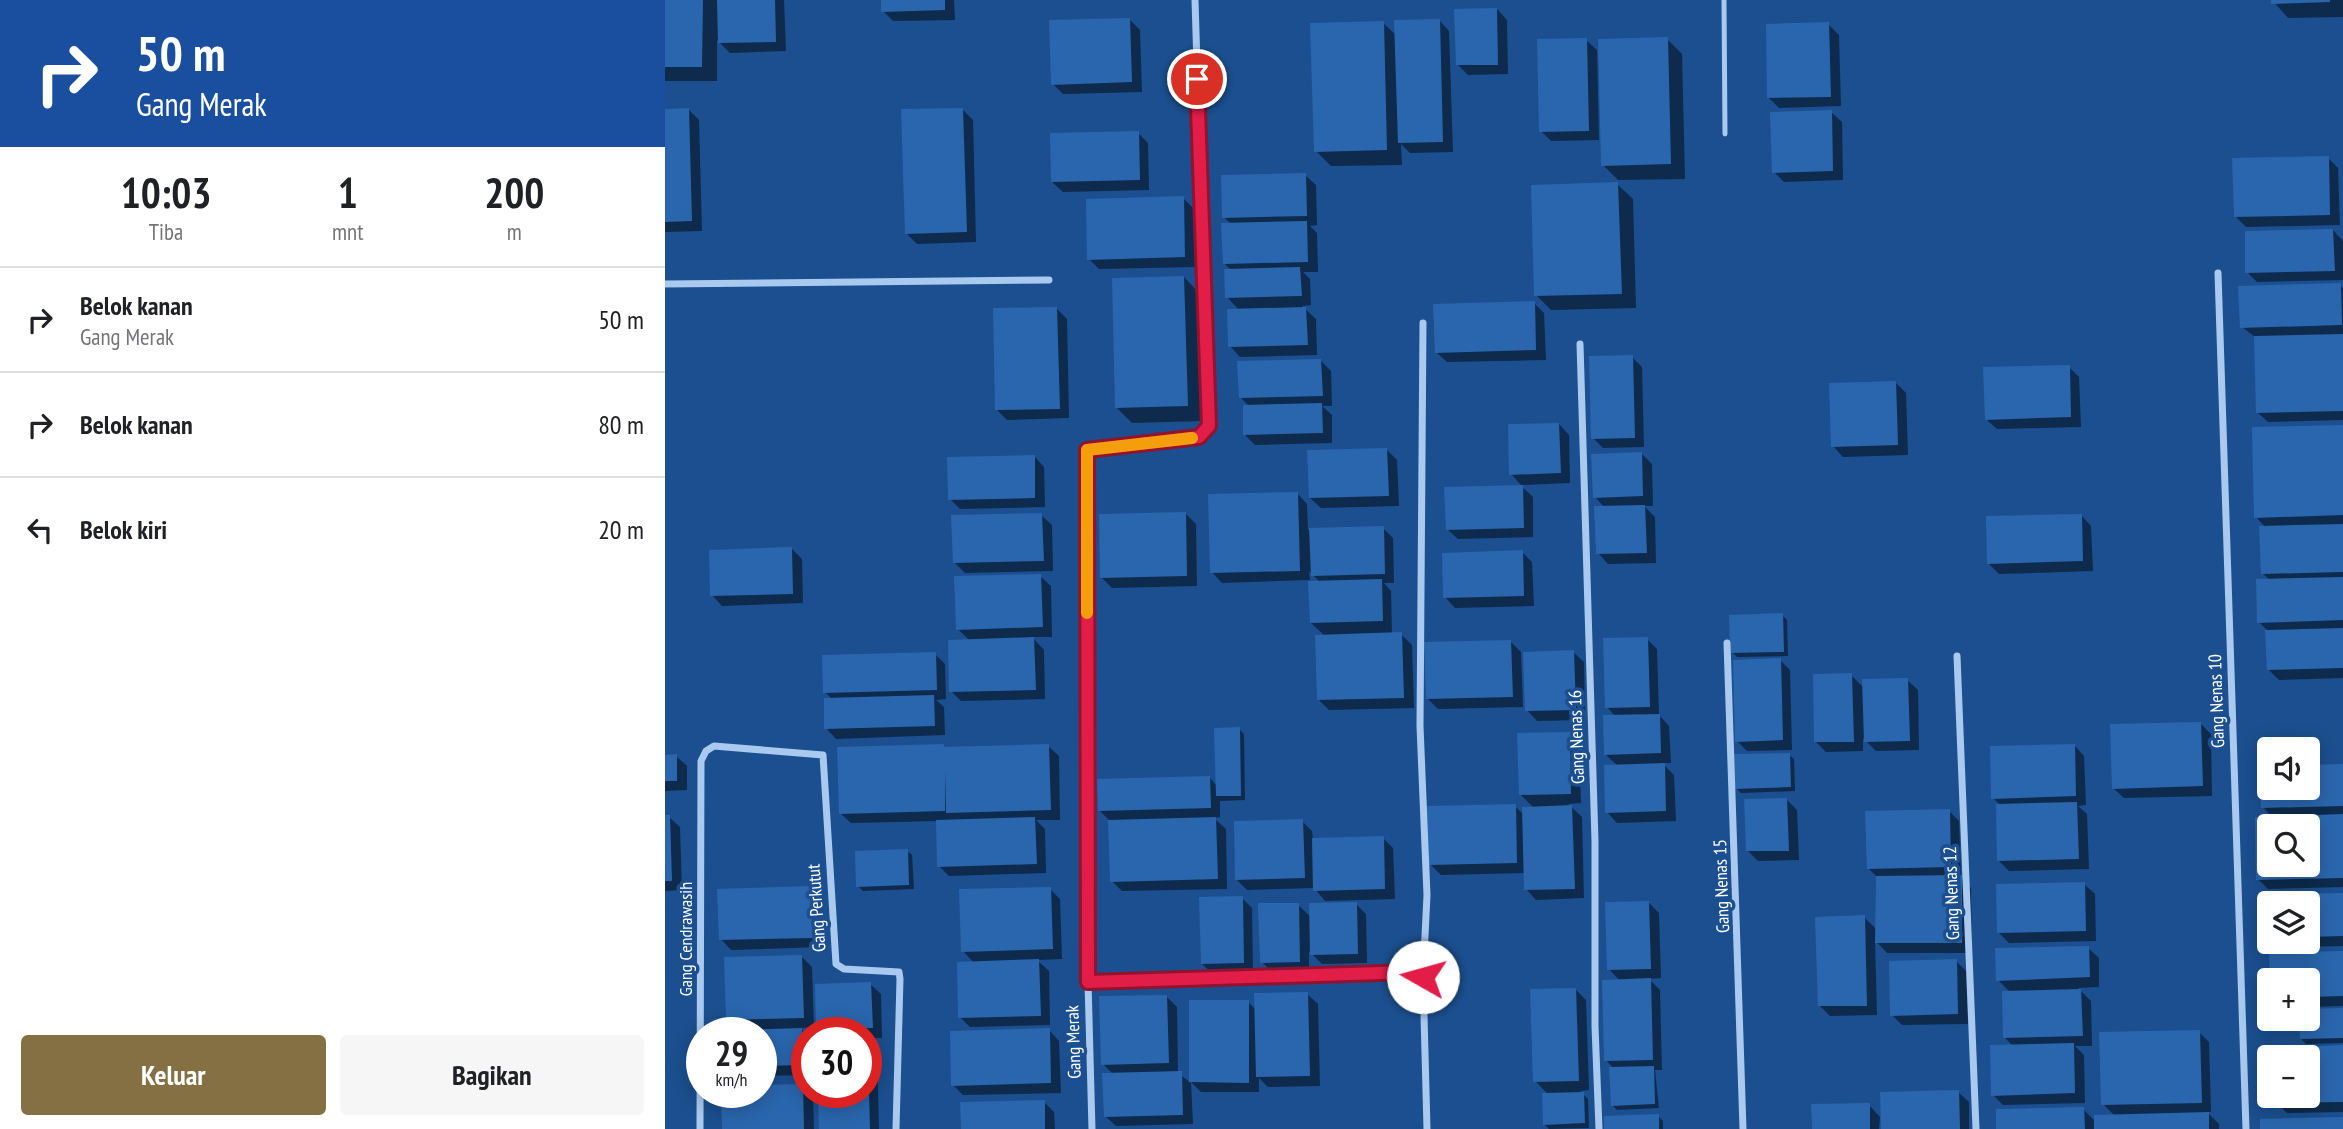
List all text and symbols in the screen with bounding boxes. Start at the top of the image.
text: 50 m [136,21,225,85]
icon: right [21,28,112,119]
pin [1167,49,1227,109]
icon: arrive [1178,60,1216,98]
text: Gang Merak [136,83,267,125]
text: 10:03 [121,165,211,220]
text: 1 [338,165,358,220]
text: 200 [484,165,544,220]
text: Tiba [149,217,183,246]
text: mnt [332,217,364,246]
text: m [507,217,522,246]
text: Belok kanan [80,289,193,322]
icon: right [21,301,59,339]
text: 50 m [598,303,644,336]
text: Gang Merak [80,322,174,351]
icon: right [21,406,59,444]
text: Belok kanan [80,408,193,441]
text: 80 m [598,408,644,441]
icon: left [21,511,59,549]
text: Belok kiri [80,513,167,546]
text: 20 m [598,513,644,546]
street label: Gang Nenas 10 [2203,654,2229,748]
street label: Gang Nenas 16 [1563,690,1589,784]
map controls [2257,737,2320,1108]
button: sound [2257,737,2320,800]
button: search [2257,814,2320,877]
street label: Gang Nenas 15 [1708,839,1734,933]
street label: Gang Nenas 12 [1938,846,1964,940]
street label: Gang Perkutut [801,863,831,953]
street label: Gang Cendrawasih [674,882,697,996]
button: layers [2257,891,2320,954]
position arrow [1386,940,1460,1014]
button: + [2257,968,2320,1031]
street label: Gang Merak [1060,1005,1086,1079]
speed limit sign: 30 [791,1017,882,1108]
text: 29 [715,1030,748,1076]
button: Keluar [21,1035,326,1115]
button: Bagikan [340,1035,644,1115]
button: − [2257,1045,2320,1108]
text: km/h [716,1068,747,1091]

